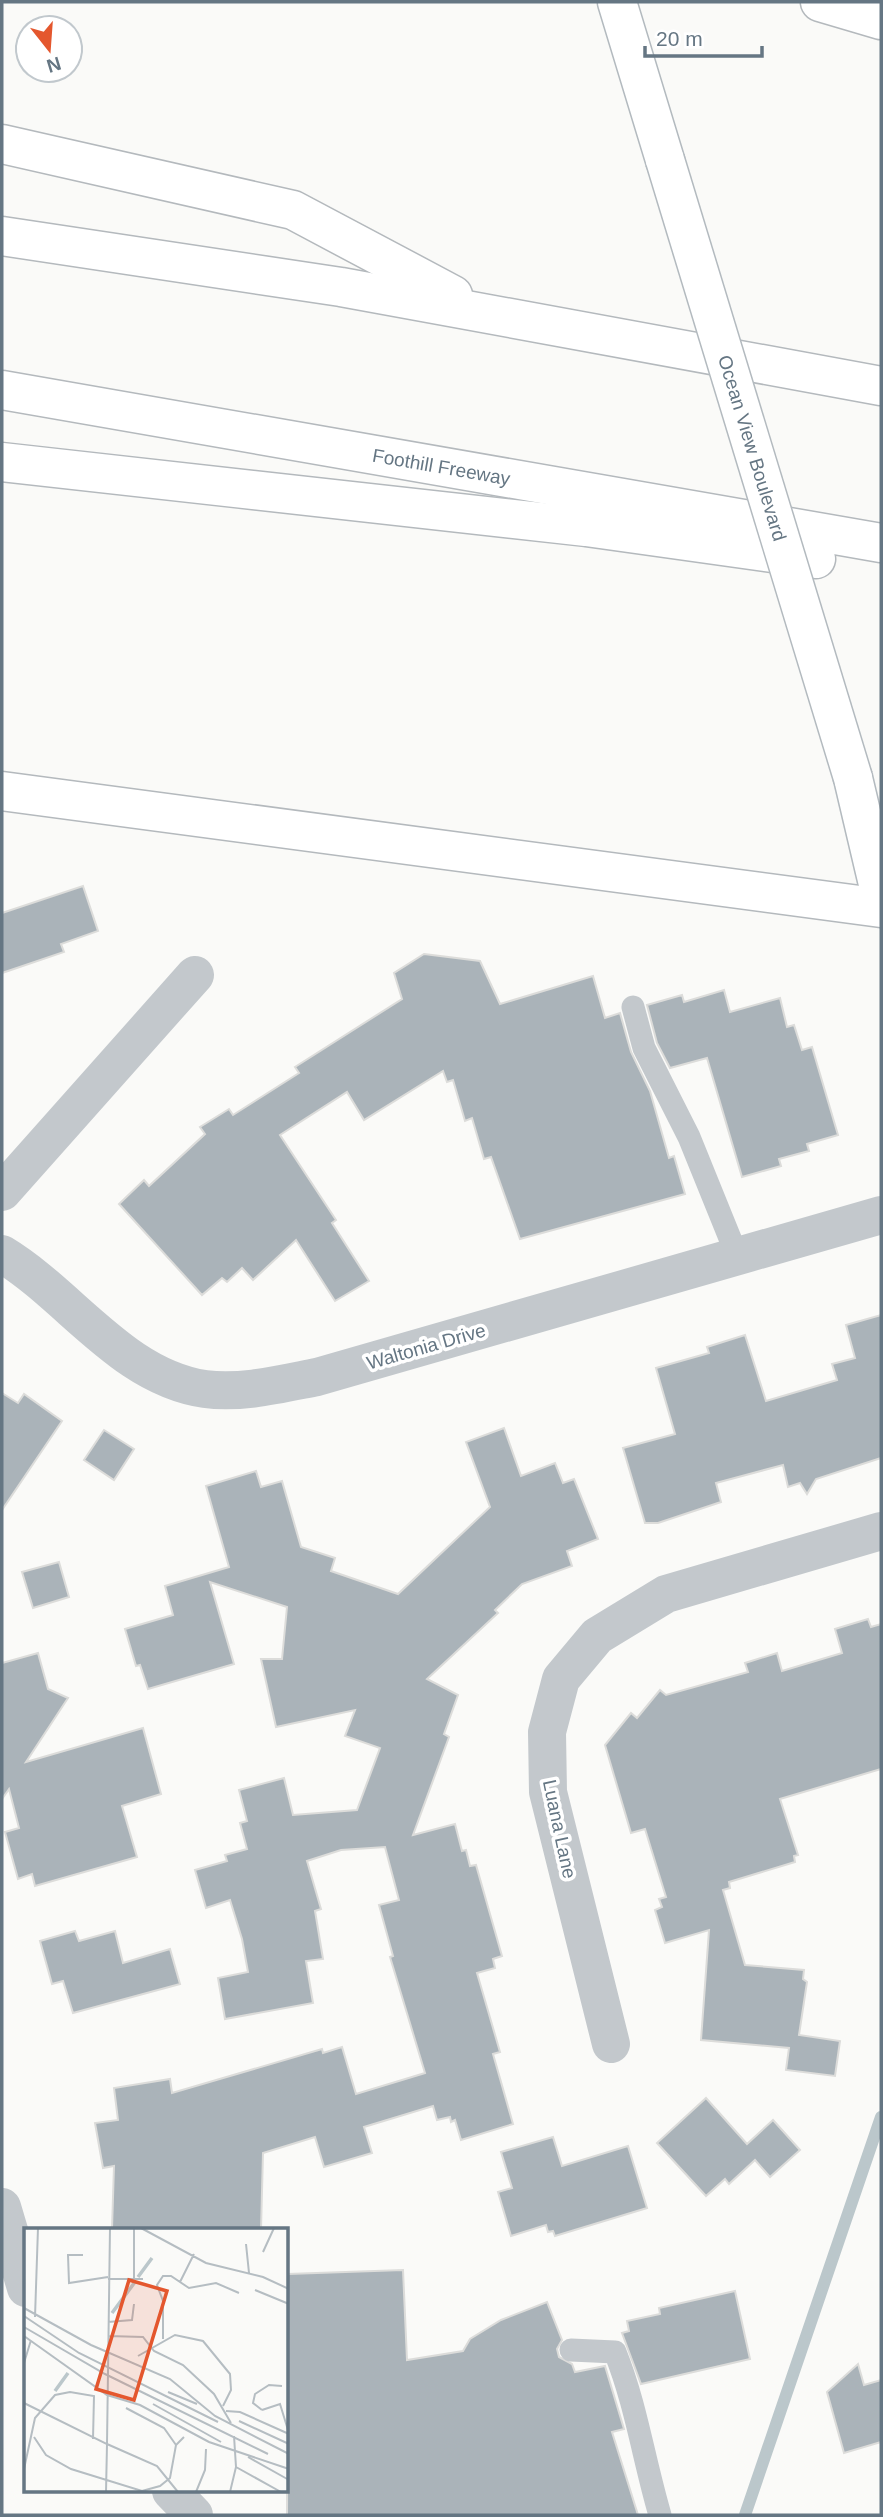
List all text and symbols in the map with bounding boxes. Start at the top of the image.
north arrow [14,14,84,84]
scale bar [645,14,762,58]
text: 20 m [656,27,703,50]
text: N [44,53,63,77]
street label: Ocean View Boulevard [714,353,790,544]
street label: Foothill Freeway [371,445,512,489]
street label: Waltonia Drive [364,1319,488,1374]
street label: Luana Lane [539,1778,580,1880]
inset map [24,2228,289,2492]

